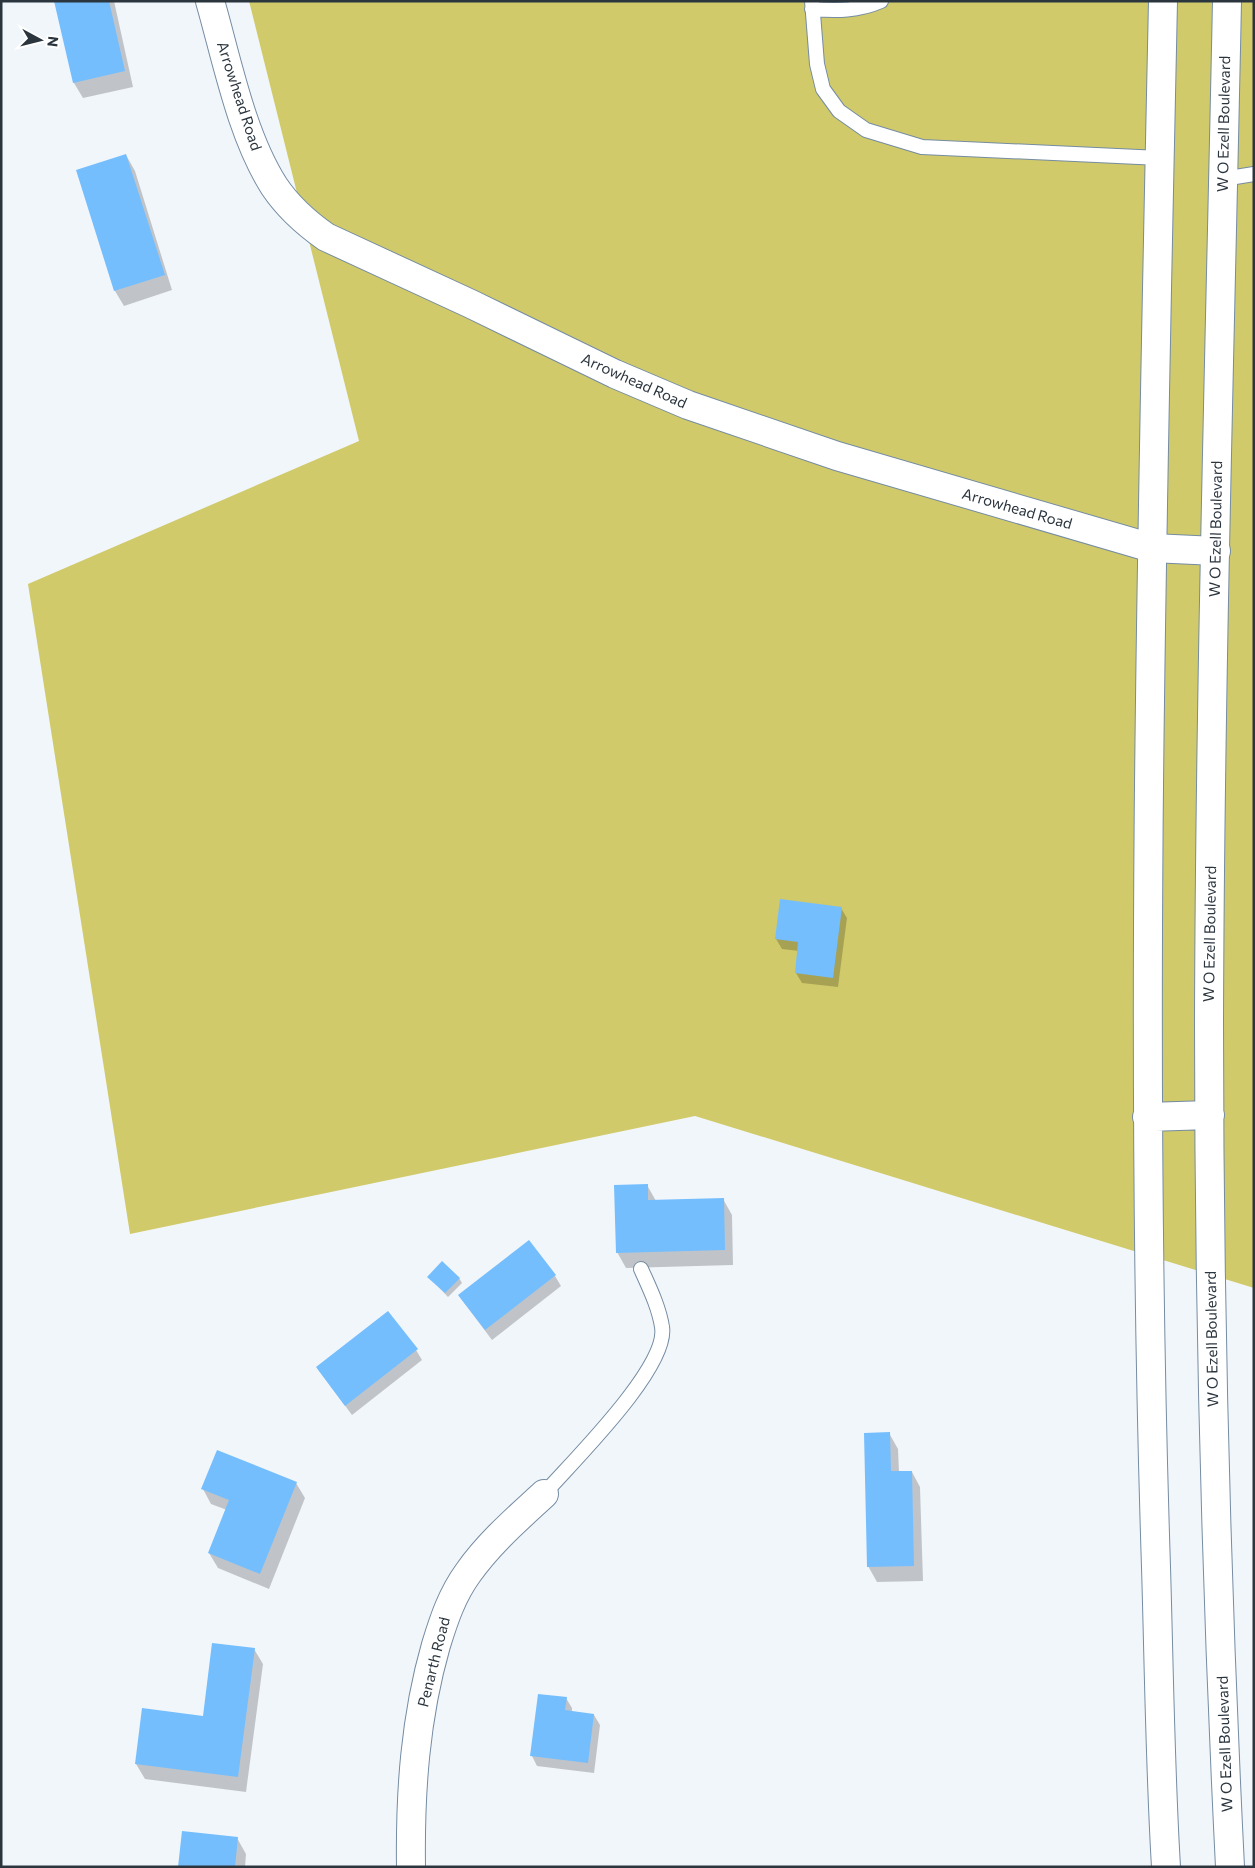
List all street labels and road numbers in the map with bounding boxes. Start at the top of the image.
street label: Arrowhead Road [214,39,266,153]
street label: W O Ezell Boulevard [1213,56,1233,192]
street label: Arrowhead Road [579,349,690,411]
street label: W O Ezell Boulevard [1205,461,1225,597]
street label: Arrowhead Road [960,484,1074,532]
street label: W O Ezell Boulevard [1199,866,1219,1002]
street label: W O Ezell Boulevard [1201,1271,1221,1407]
street label: Penarth Road [413,1615,453,1709]
street label: W O Ezell Boulevard [1213,1676,1235,1813]

